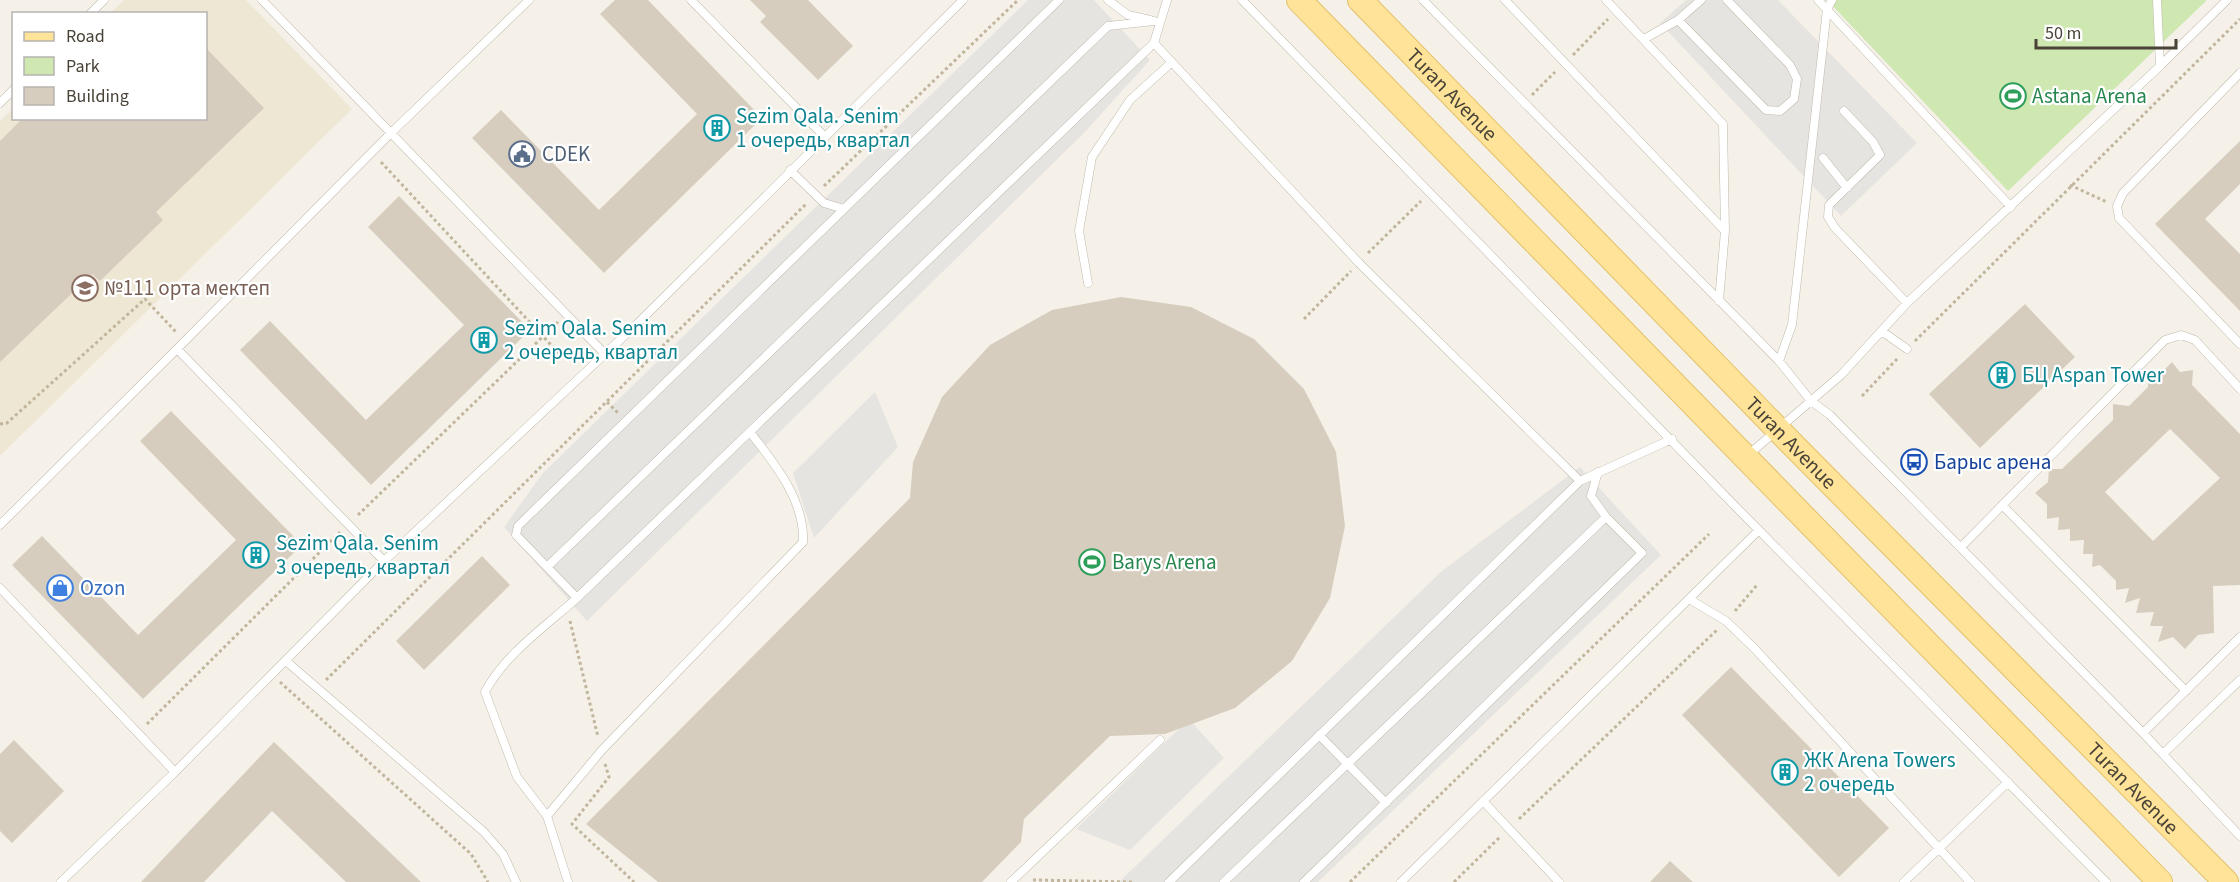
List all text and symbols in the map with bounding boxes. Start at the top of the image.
legend [12,12,207,120]
scale bar [2036,12,2176,50]
text: 50 m [2045,21,2081,46]
text: Road [66,24,105,49]
street label: Turan Avenue [1400,41,1505,148]
text: Park [66,54,100,79]
sports icon: Astana Arena [1998,81,2028,111]
place label: Astana Arena [2032,81,2147,111]
text: Building [66,84,129,109]
place label: Sezim Qala. Senim 1 очередь, квартал [736,101,910,155]
building icon: Sezim Qala. Senim 1 очередь, квартал [702,113,732,143]
public building icon: CDEK [507,139,537,169]
place label: CDEK [542,139,591,169]
school or university icon: №111 орта мектеп [70,273,100,303]
place label: №111 орта мектеп [104,273,270,303]
place label: Sezim Qala. Senim 2 очередь, квартал [504,313,678,367]
building icon: Sezim Qala. Senim 2 очередь, квартал [469,325,499,355]
building icon: БЦ Aspan Tower [1987,360,2017,390]
place label: БЦ Aspan Tower [2022,360,2165,390]
street label: Turan Avenue [1739,390,1844,496]
bus stop icon: Барыс арена [1899,447,1929,477]
place label: Барыс арена [1934,447,2051,477]
place label: Sezim Qala. Senim 3 очередь, квартал [276,528,450,582]
building icon: Sezim Qala. Senim 3 очередь, квартал [241,540,271,570]
sports icon: Barys Arena [1077,547,1107,577]
place label: Barys Arena [1112,547,1217,577]
shop icon: Ozon [45,573,75,603]
place label: Ozon [80,573,125,603]
street label: Turan Avenue [2080,735,2186,841]
place label: ЖК Arena Towers 2 очередь [1804,745,1956,799]
building icon: ЖК Arena Towers 2 очередь [1770,757,1800,787]

